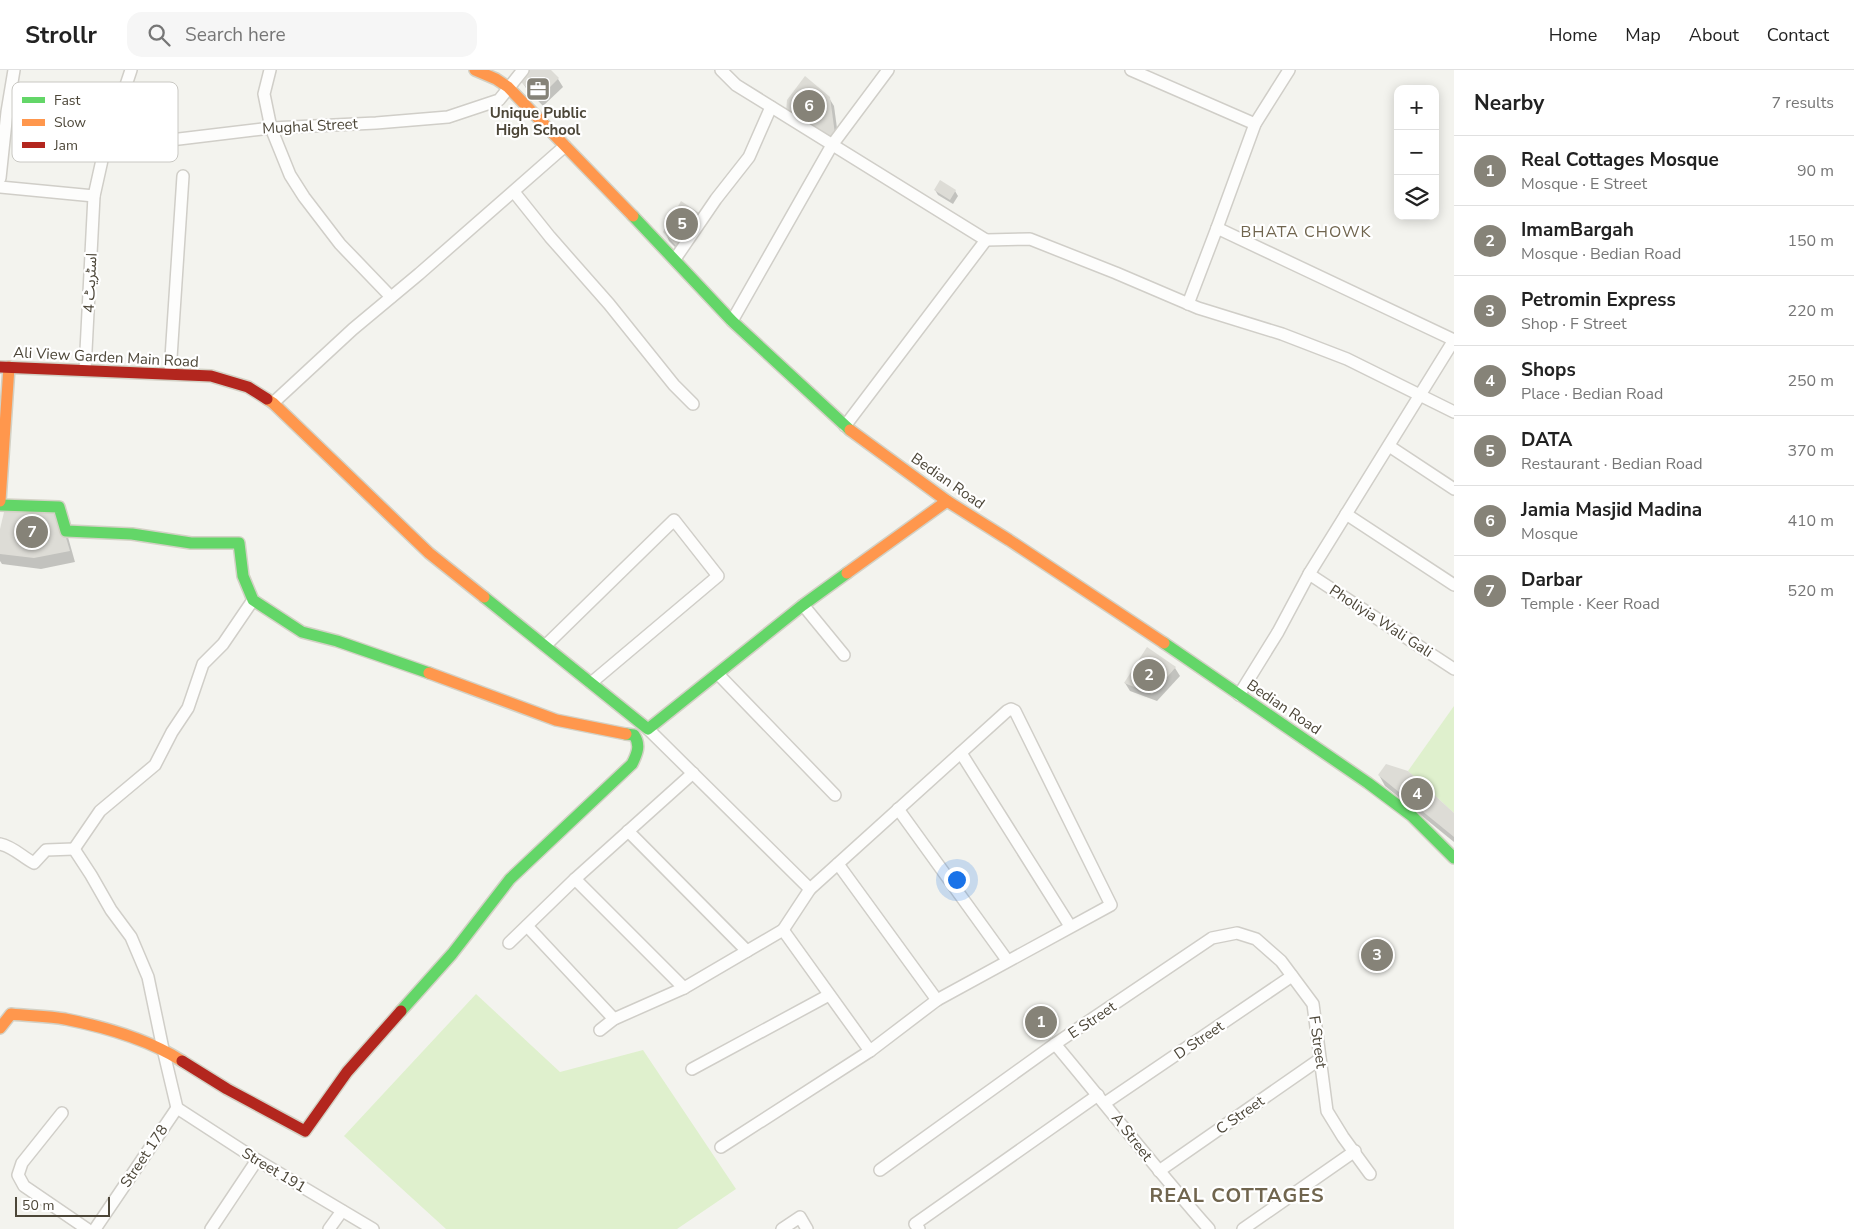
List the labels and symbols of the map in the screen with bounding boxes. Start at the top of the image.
office icon: Unique Public High School [525,76,551,102]
legend [12,82,178,162]
pin: 6 [793,87,825,125]
text: Fast [54,91,80,110]
place label: Unique Public High School [490,103,586,140]
text: Slow [54,113,86,132]
street label: Mughal Street [262,113,359,138]
text: Jam [53,136,78,155]
pin: 5 [666,205,698,243]
district label: BHATA CHOWK [1240,221,1372,243]
street label: اسٹریٹ 4 [78,252,102,314]
street label: Ali View Garden Main Road [13,342,199,372]
street label: Bedian Road [907,448,989,514]
pin: 7 [16,513,48,551]
street label: Pholiyia Wali Gali [1325,580,1437,662]
pin: 2 [1133,656,1165,694]
street label: Bedian Road [1243,675,1325,739]
pin: 4 [1401,775,1433,813]
your location [944,867,970,893]
pin: 3 [1361,936,1393,974]
street label: E Street [1064,996,1120,1043]
pin: 1 [1025,1003,1057,1041]
street label: F Street [1304,1014,1332,1070]
street label: D Street [1170,1016,1228,1064]
street label: C Street [1212,1091,1269,1139]
street label: A Street [1107,1109,1157,1166]
street label: Street 178 [116,1121,172,1191]
street label: Street 191 [238,1143,310,1197]
district label: REAL COTTAGES [1149,1182,1325,1209]
scale bar [15,1194,110,1217]

